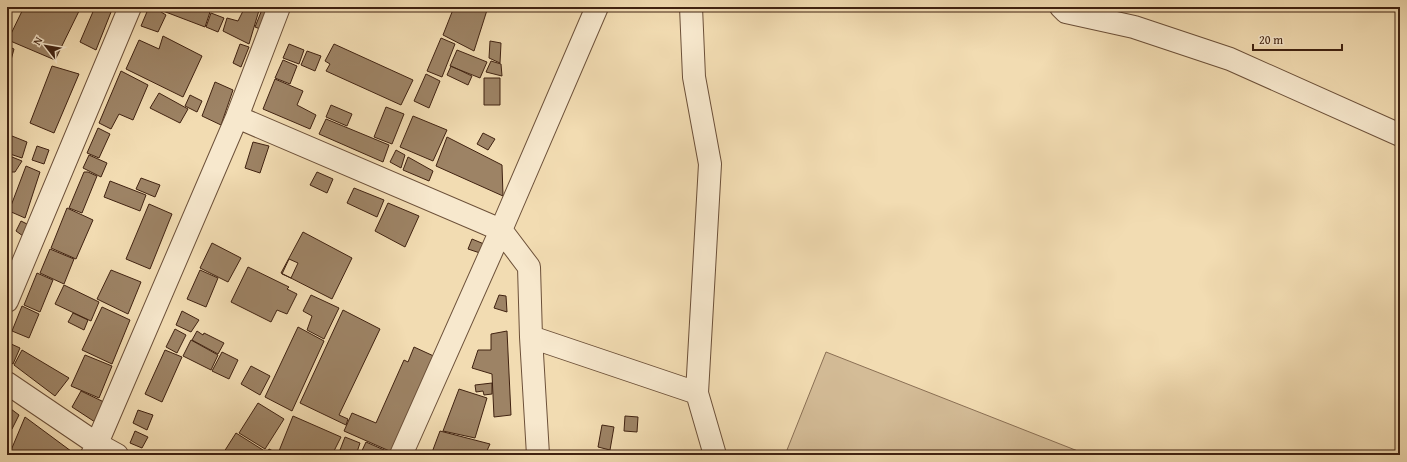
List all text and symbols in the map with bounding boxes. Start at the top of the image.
north arrow [26,26,66,66]
scale bar [1253,26,1342,52]
text: 20 m [1259,31,1283,48]
text: N [29,33,47,48]

